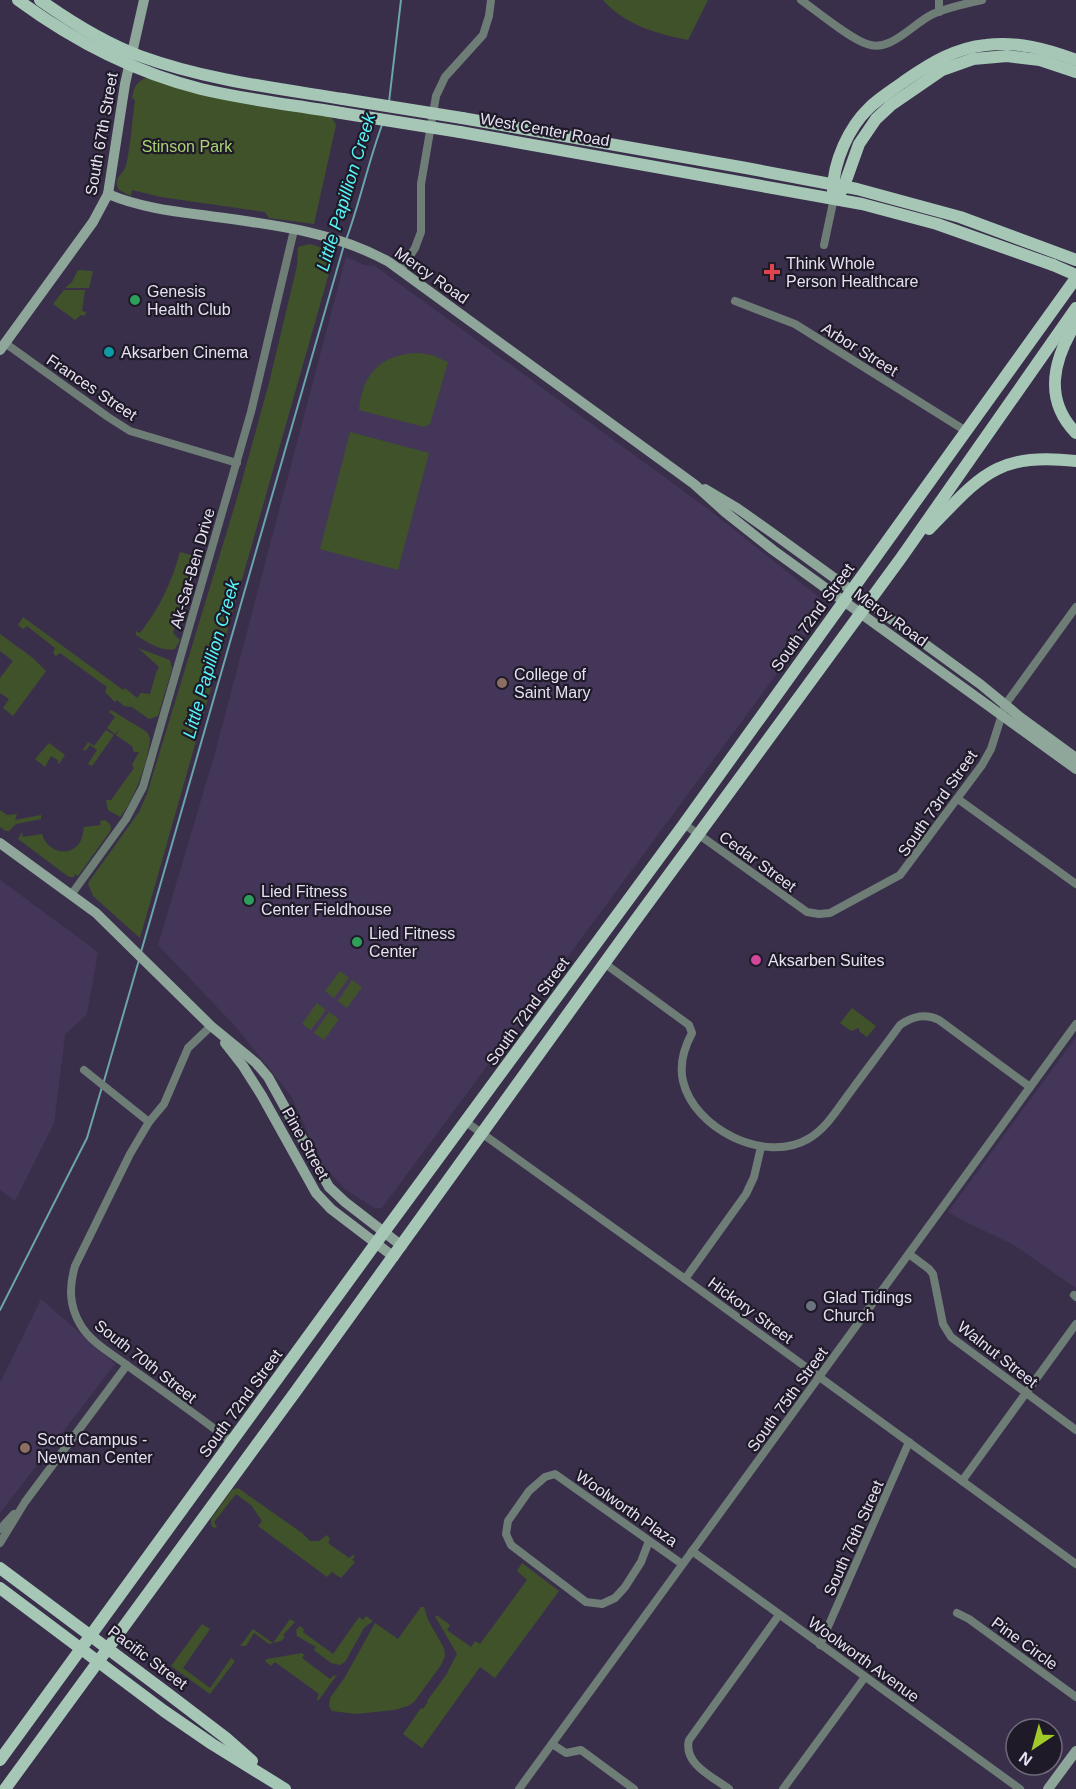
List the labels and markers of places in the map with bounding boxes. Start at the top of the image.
place label: Think Whole Person Healthcare [786,255,919,290]
marker: Think Whole Person Healthcare [763,263,781,281]
place label: Genesis Health Club [147,283,231,318]
marker: Genesis Health Club [128,293,142,307]
place label: Aksarben Cinema [121,344,248,361]
marker: Aksarben Cinema [102,345,116,359]
place label: College of Saint Mary [514,666,590,701]
marker: College of Saint Mary [495,676,509,690]
place label: Lied Fitness Center Fieldhouse [261,883,392,918]
marker: Lied Fitness Center Fieldhouse [242,893,256,907]
place label: Lied Fitness Center [369,925,455,960]
marker: Lied Fitness Center [350,935,364,949]
place label: Aksarben Suites [768,952,885,969]
marker: Aksarben Suites [749,953,763,967]
place label: Glad Tidings Church [823,1289,912,1324]
marker: Glad Tidings Church [804,1299,818,1313]
place label: Scott Campus - Newman Center [37,1431,153,1466]
marker: Scott Campus - Newman Center [18,1441,32,1455]

